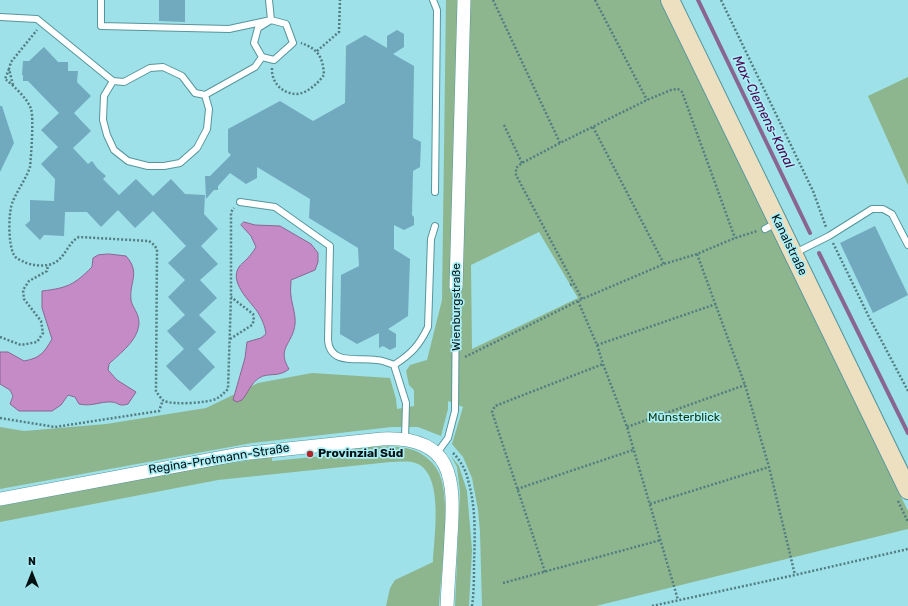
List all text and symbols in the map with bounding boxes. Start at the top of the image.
water label: Max-Clemens-Kanal [729,53,797,171]
street label: Kanalstraße [768,212,810,278]
street label: Wienburgstraße [450,263,464,351]
park label: Münsterblick [648,411,720,425]
street label: Regina-Protmann-Straße [148,441,290,477]
place label: Provinzial Süd [318,447,403,461]
marker: Provinzial Süd [305,449,315,459]
north arrow [12,554,52,594]
text: N [28,555,36,568]

